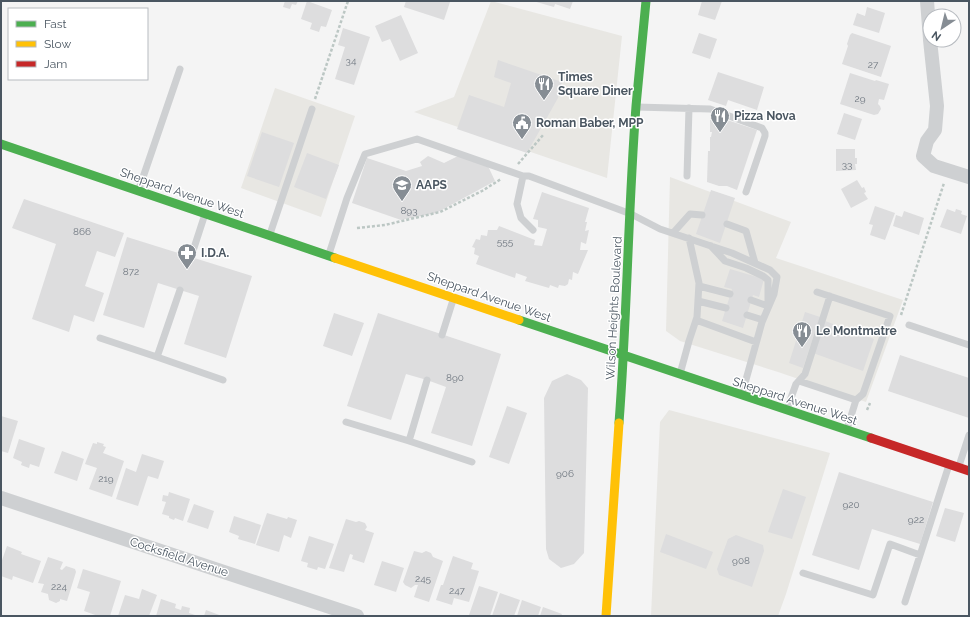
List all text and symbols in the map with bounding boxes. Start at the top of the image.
legend [8,8,148,80]
north arrow [922,8,962,48]
text: Fast [44,17,67,31]
text: N [929,28,944,44]
text: Slow [44,37,71,51]
house number: 34 [346,55,357,66]
text: Jam [44,57,67,71]
house number: 27 [868,59,879,70]
place label: Times Square Diner [558,70,633,98]
restaurant icon: Times Square Diner [533,73,555,101]
house number: 29 [854,93,866,104]
restaurant icon: Pizza Nova [709,105,731,133]
place label: Pizza Nova [734,109,796,123]
public building icon: Roman Baber, MPP [511,112,533,140]
place label: Roman Baber, MPP [536,116,644,130]
house number: 33 [842,159,852,170]
street label: Sheppard Avenue West [118,165,246,221]
school or university icon: AAPS [391,174,413,202]
place label: AAPS [416,178,447,192]
house number: 893 [400,205,418,216]
house number: 866 [73,226,91,237]
house number: 555 [497,236,514,247]
street label: Wilson Heights Boulevard [603,236,625,380]
pharmacy icon: I.D.A. [176,242,198,270]
place label: I.D.A. [201,246,229,260]
house number: 872 [123,266,139,277]
street label: Sheppard Avenue West [425,269,553,325]
restaurant icon: Le Montmatre [791,320,813,348]
place label: Le Montmatre [816,324,897,338]
house number: 890 [446,372,464,383]
street label: Sheppard Avenue West [731,374,859,428]
house number: 906 [556,468,574,479]
house number: 219 [98,473,114,484]
house number: 920 [842,499,860,510]
house number: 922 [908,514,924,525]
street label: Cocksfield Avenue [128,534,230,580]
house number: 908 [732,555,750,566]
house number: 245 [415,573,432,584]
house number: 224 [51,581,67,592]
house number: 247 [449,585,466,596]

